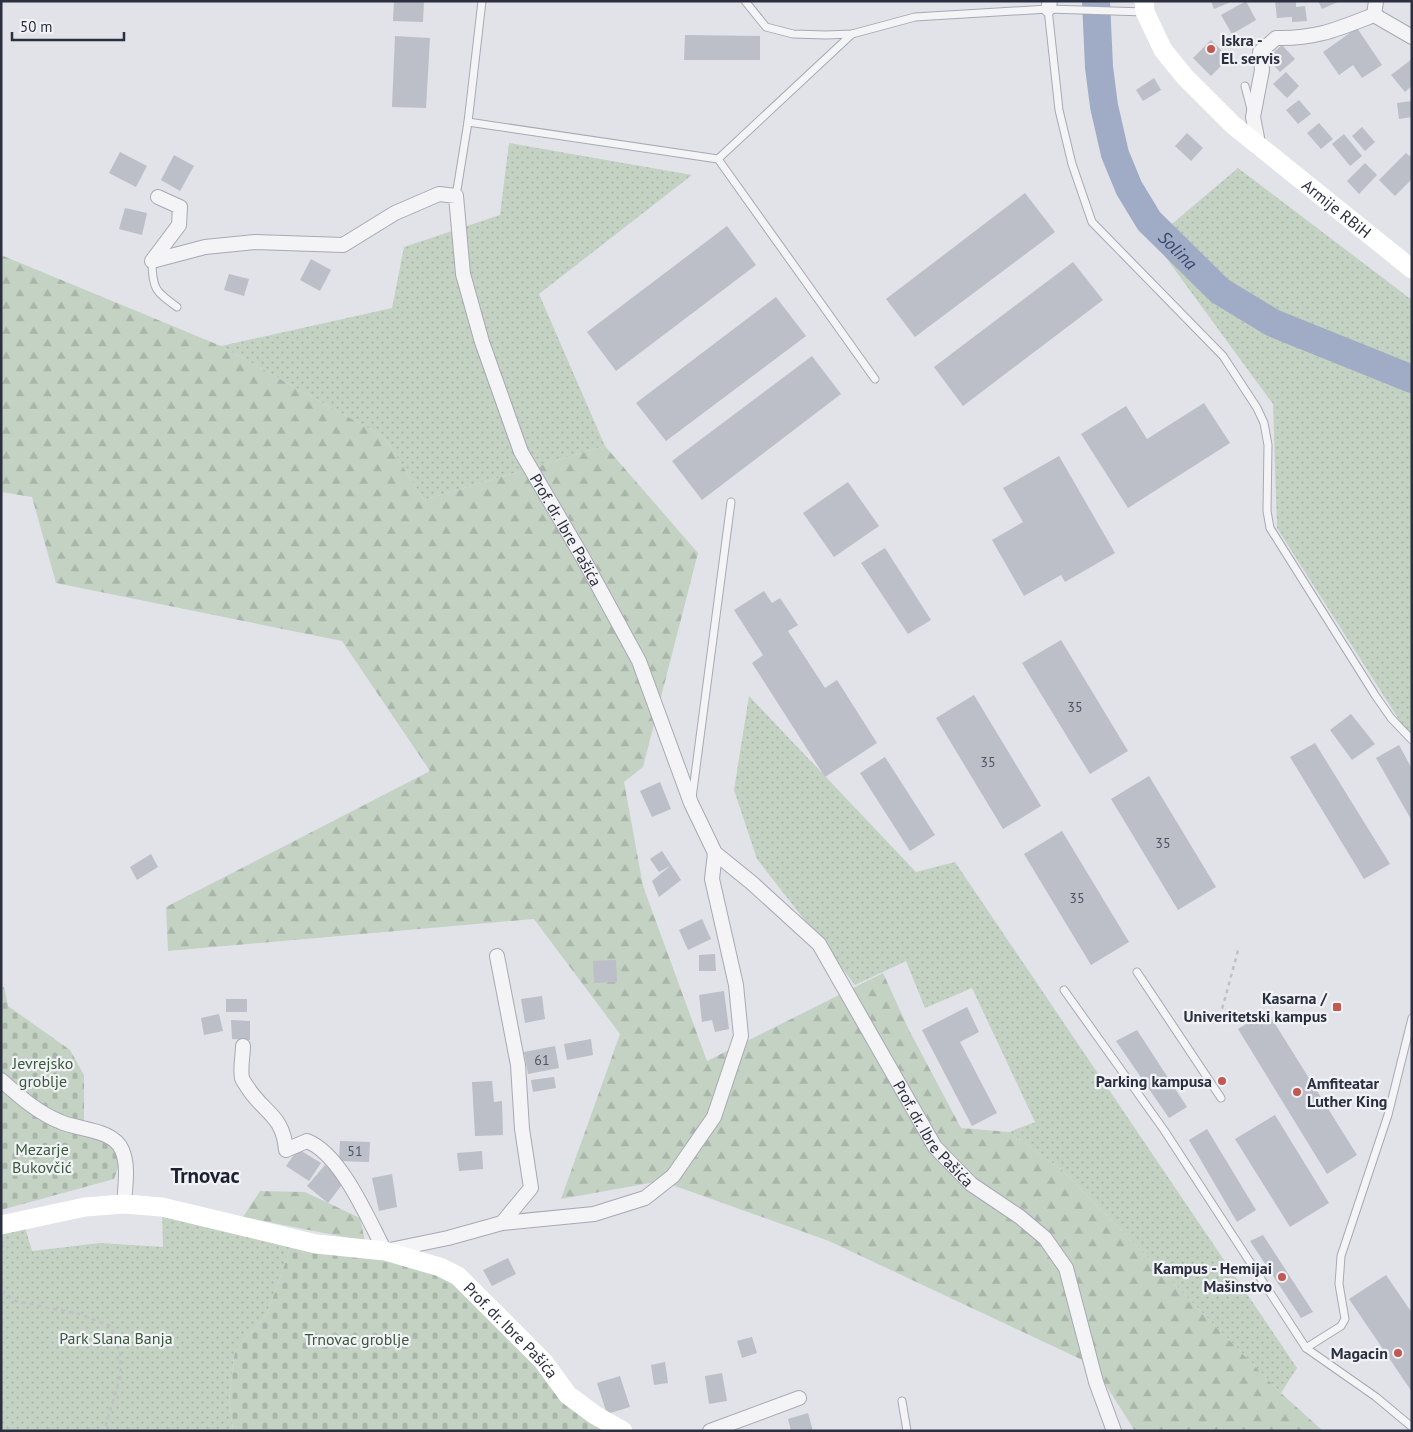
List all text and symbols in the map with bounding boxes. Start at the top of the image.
scale bar [12,10,125,42]
text: 50 m [20,17,53,36]
place label: Iskra - El. servis [1221,30,1280,68]
marker: Iskra - El. servis [1205,43,1217,55]
street label: Armije RBiH [1298,175,1375,242]
water label: Solina [1154,226,1203,274]
street label: Prof. dr. Ibre Pašića [526,470,606,590]
house number: 35 [1067,698,1083,716]
house number: 35 [980,753,996,771]
house number: 35 [1155,834,1171,852]
house number: 35 [1069,889,1085,907]
place label: Kasarna / Univeritetski kampus [1184,988,1327,1026]
marker: Kasarna / Univeritetski kampus [1331,1001,1343,1013]
house number: 61 [534,1051,550,1069]
park label: Jevrejsko groblje [12,1053,73,1091]
place label: Parking kampusa [1096,1071,1212,1091]
place label: Amfiteatar Luther King [1307,1073,1387,1111]
marker: Parking kampusa [1216,1075,1228,1087]
street label: Prof. dr. Ibre Pašića [889,1077,978,1191]
marker: Amfiteatar Luther King [1291,1086,1303,1098]
park label: Mezarje Bukovčić [12,1139,72,1177]
house number: 51 [347,1142,363,1160]
district label: Trnovac [170,1162,240,1189]
place label: Kampus - Hemijai Mašinstvo [1153,1258,1272,1296]
marker: Kampus - Hemijai Mašinstvo [1276,1271,1288,1283]
street label: Prof. dr. Ibre Pašića [460,1278,562,1382]
park label: Park Slana Banja [59,1328,173,1348]
park label: Trnovac groblje [305,1329,409,1349]
place label: Magacin [1331,1343,1388,1363]
marker: Magacin [1392,1347,1404,1359]

